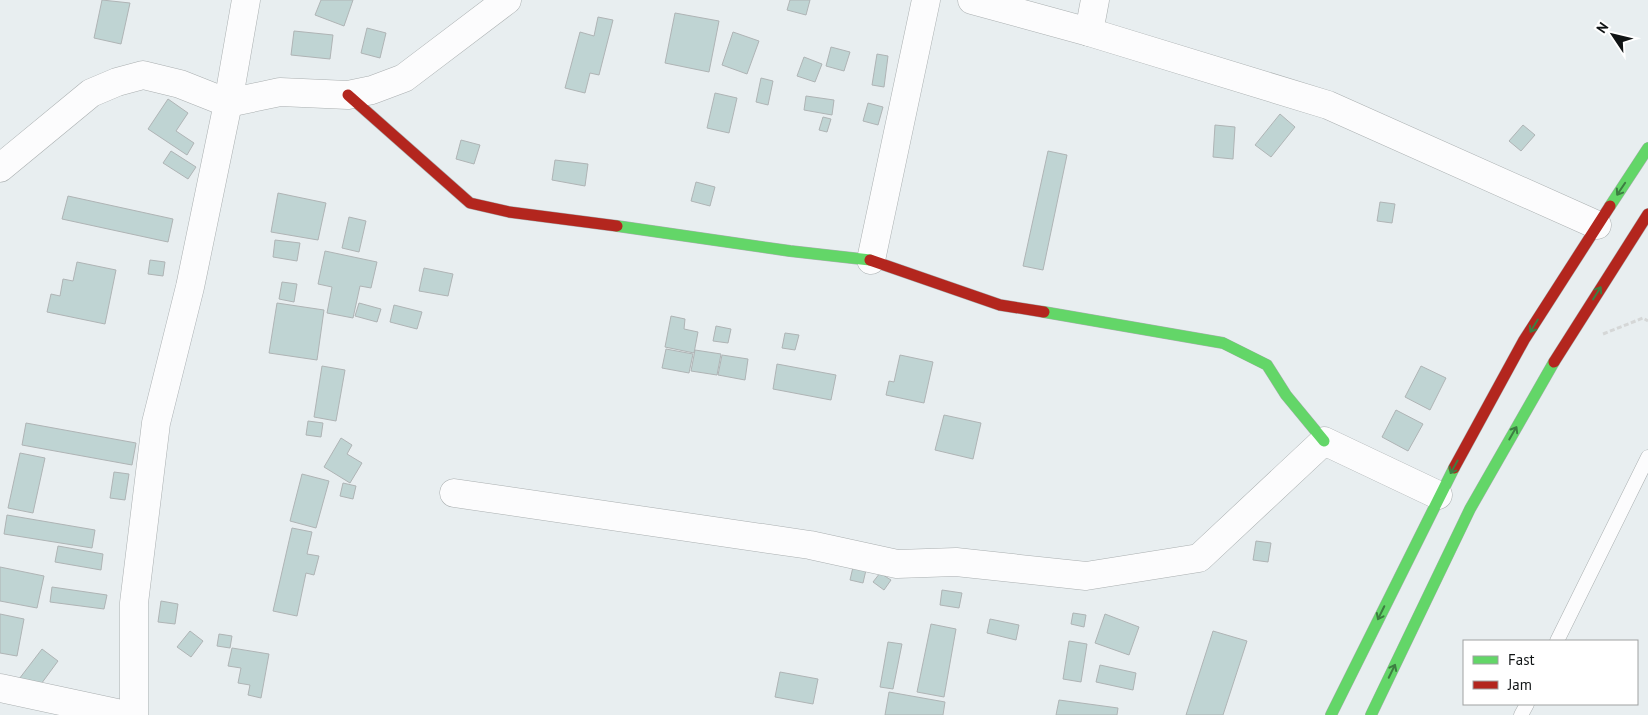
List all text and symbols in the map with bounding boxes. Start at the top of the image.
north arrow [1588,10,1638,60]
text: N [1592,19,1612,36]
one-way arrow [1616,182,1626,196]
one-way arrow [1592,287,1602,301]
one-way arrow [1528,318,1538,332]
one-way arrow [1509,426,1519,440]
one-way arrow [1448,460,1458,474]
one-way arrow [1376,605,1386,620]
legend [1463,640,1638,705]
text: Fast [1508,650,1535,669]
one-way arrow [1388,664,1398,679]
text: Jam [1507,675,1532,694]

